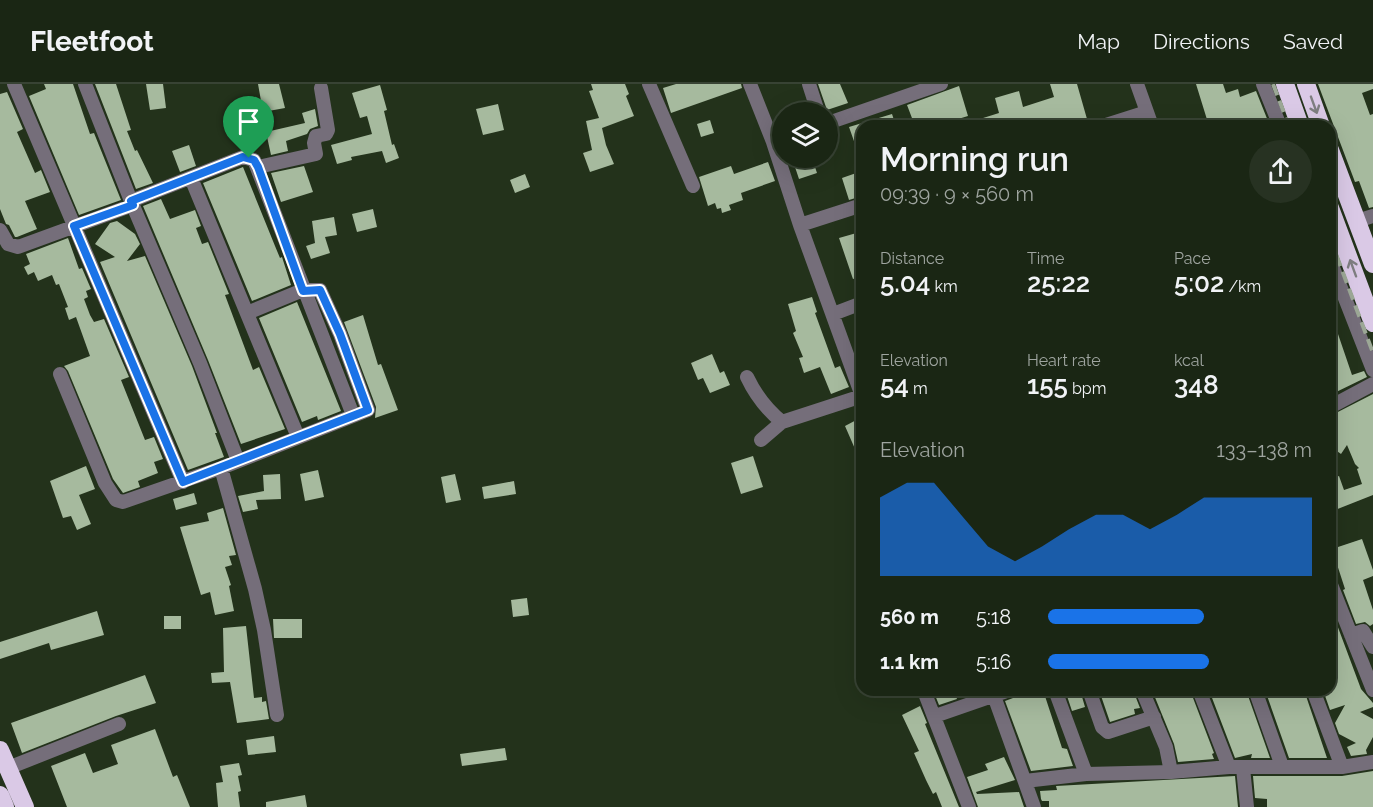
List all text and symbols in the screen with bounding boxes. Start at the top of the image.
text: Fleetfoot [30,25,154,58]
text: Map [1077,29,1120,54]
text: Directions [1153,29,1250,54]
text: Saved [1283,29,1343,54]
one-way arrow [1309,95,1320,114]
pin [223,96,274,158]
map controls [772,102,838,168]
button: layers [772,102,838,168]
icon: arrive [232,105,265,138]
text: Morning run [880,140,1069,179]
button: share [1249,140,1312,203]
text: 09:39 · 9 × 560 m [880,182,1034,206]
text: Distance [880,249,944,268]
text: Time [1027,249,1064,268]
text: Pace [1174,249,1211,268]
one-way arrow [1346,259,1357,278]
text: 5.04 [880,268,931,298]
text: 25:22 [1027,268,1090,298]
text: 5:02 [1174,268,1224,298]
text: km [931,277,958,296]
text: /km [1224,277,1261,296]
text: Elevation [880,351,948,370]
text: Heart rate [1027,351,1101,370]
text: kcal [1174,351,1204,370]
text: 54 [880,370,909,400]
text: 155 [1027,370,1068,400]
text: 348 [1174,370,1219,400]
text: m [909,379,928,398]
text: bpm [1068,379,1106,398]
text: Elevation [880,438,965,462]
text: 133–138 m [1216,438,1312,462]
text: 560 m [880,605,939,629]
text: 5:18 [976,605,1011,629]
text: 1.1 km [880,650,939,674]
text: 5:16 [976,650,1011,674]

